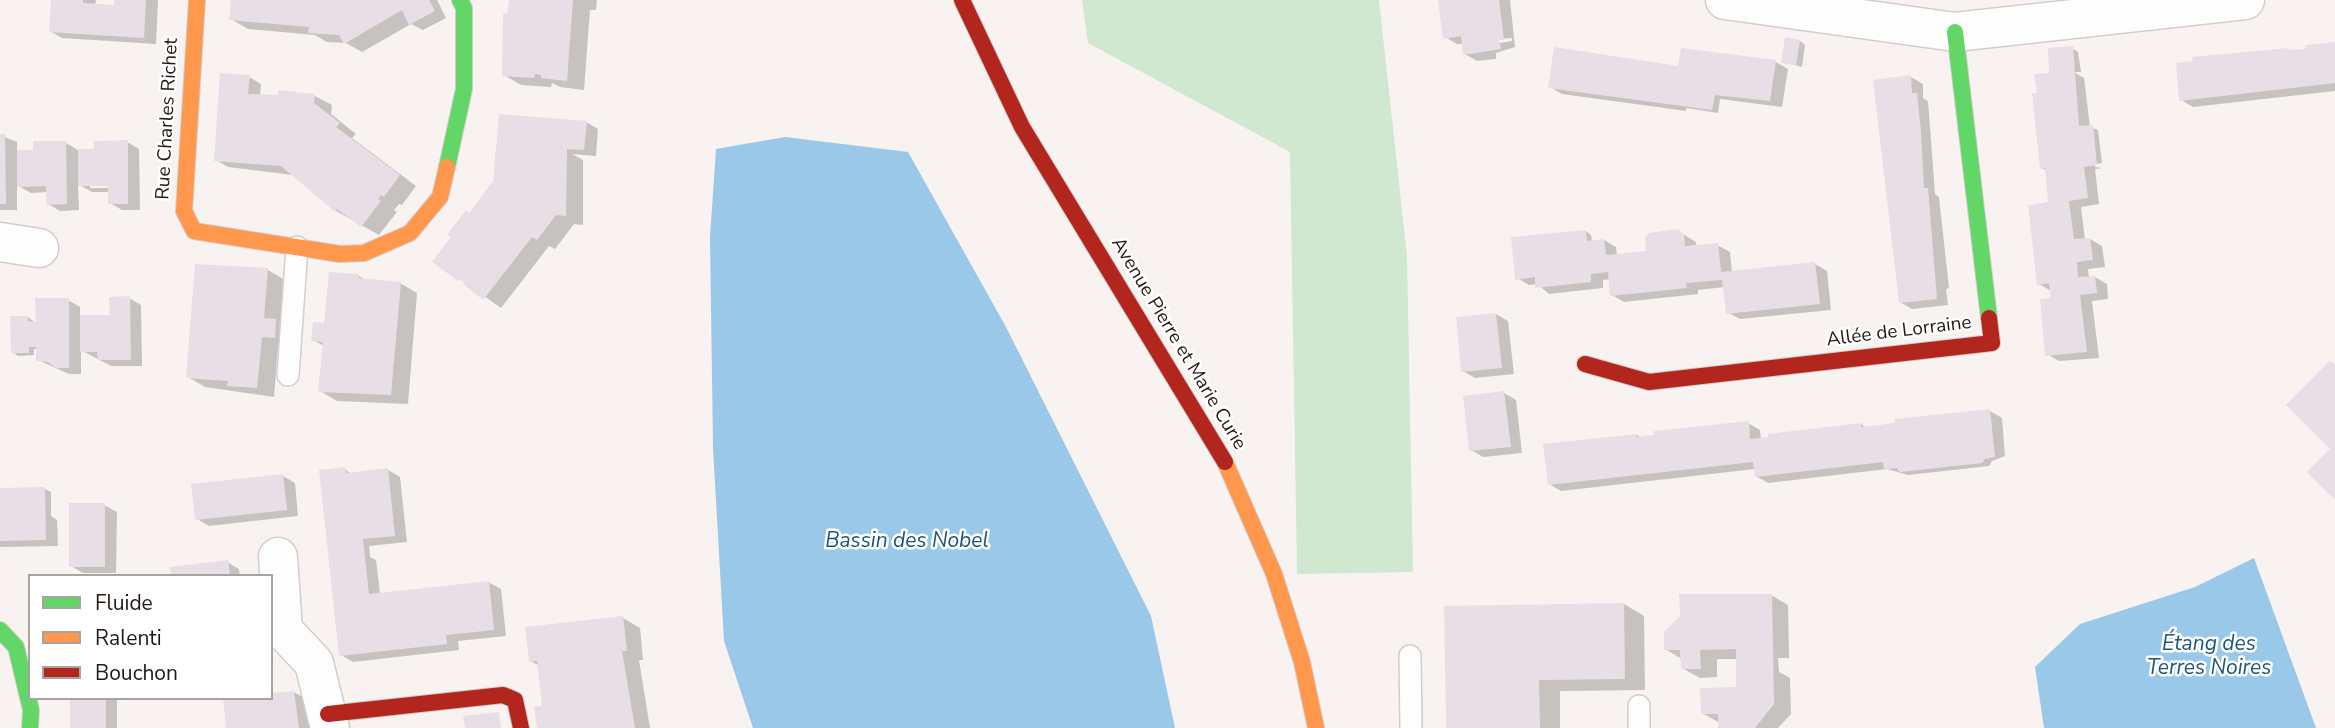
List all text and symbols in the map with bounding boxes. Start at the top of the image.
street label: Rue Charles Richet [152,38,184,200]
street label: Avenue Pierre et Marie Curie [1106,234,1250,454]
street label: Allée de Lorraine [1825,312,1973,352]
water label: Bassin des Nobel [825,529,989,555]
legend [28,574,273,700]
text: Fluide [95,589,153,617]
text: Ralenti [95,624,162,652]
water label: Étang des Terres Noires [2147,632,2271,682]
text: Bouchon [95,659,178,687]

